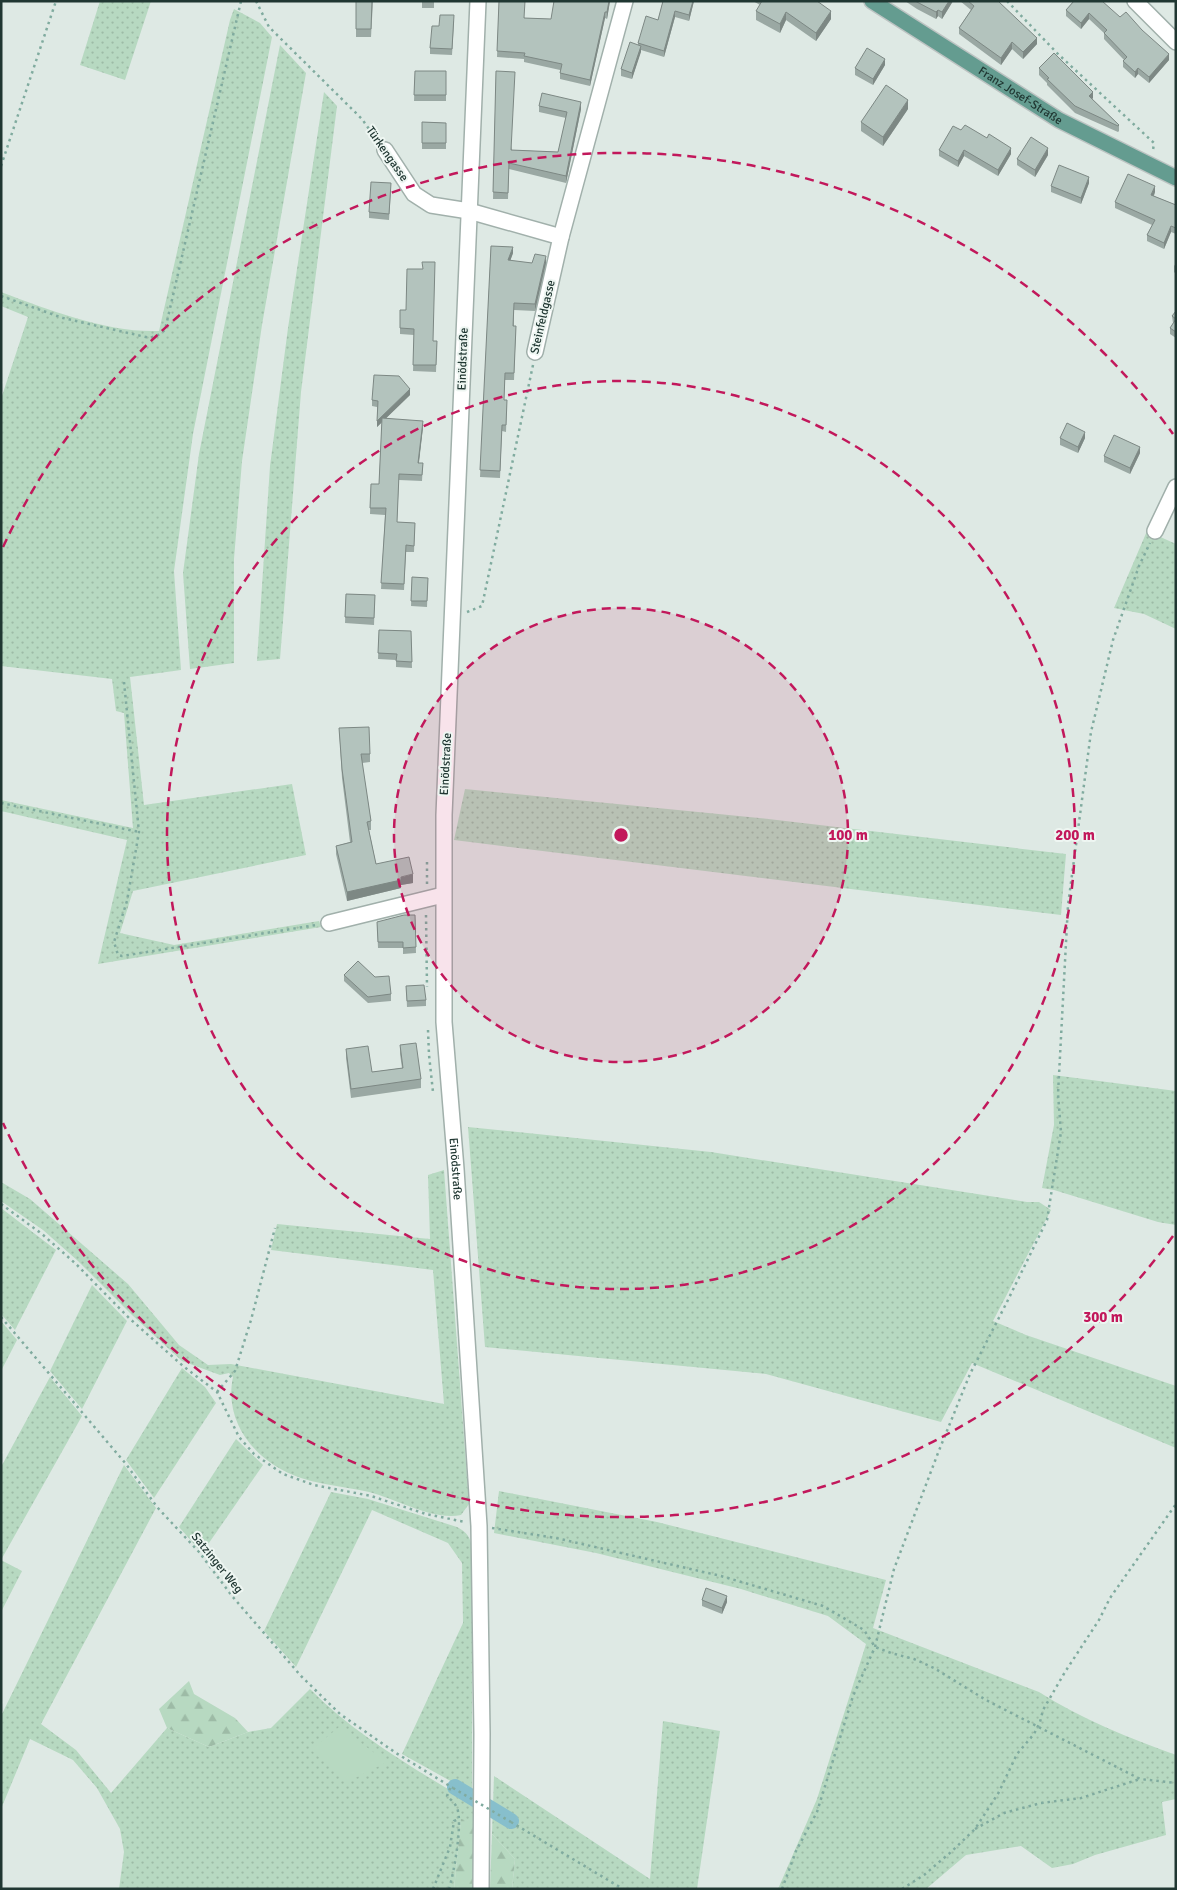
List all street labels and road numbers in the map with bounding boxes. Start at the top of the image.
street label: Franz Josef-Straße [976,63,1065,128]
street label: Türkengasse [363,124,411,184]
street label: Steinfeldgasse [527,279,559,355]
street label: Einödstraße [454,327,472,391]
street label: Einödstraße [437,732,455,796]
street label: Einödstraße [446,1137,465,1201]
street label: Satzinger Weg [188,1530,246,1596]

